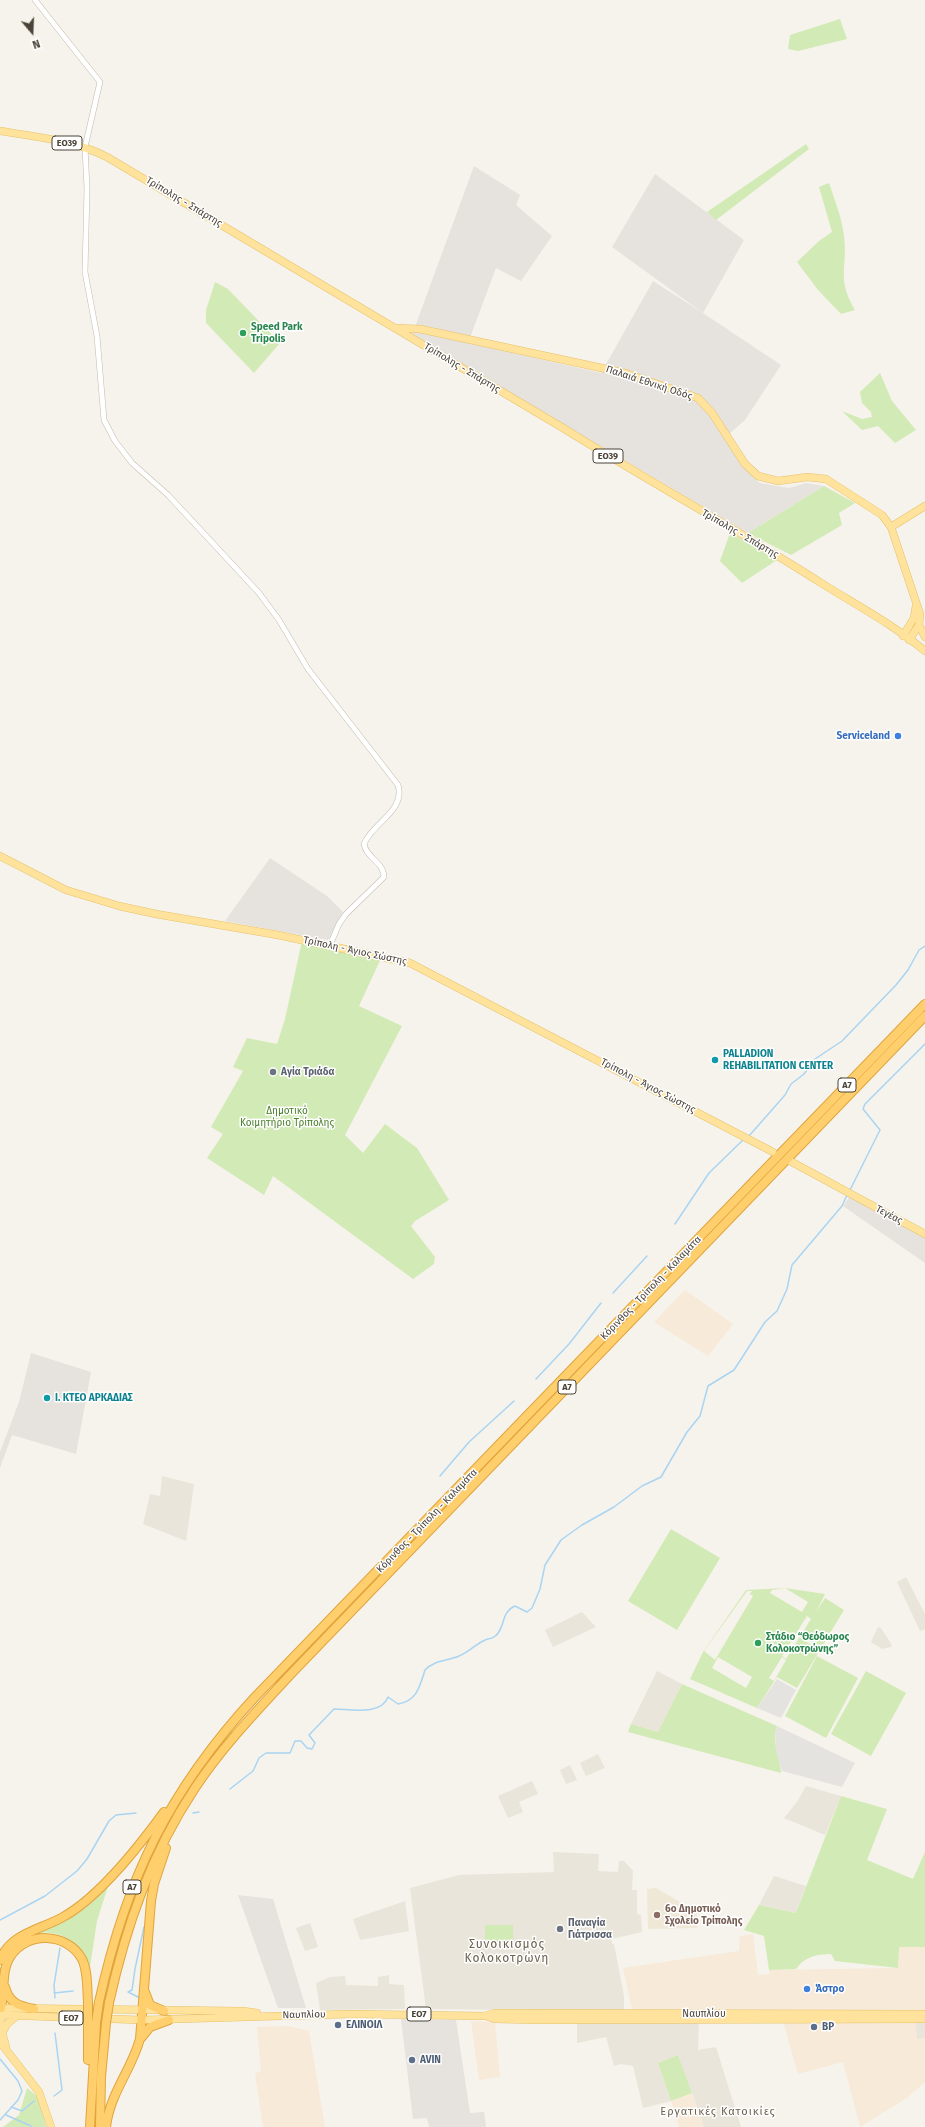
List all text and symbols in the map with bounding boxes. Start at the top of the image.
north arrow [12,12,52,52]
text: N [31,36,42,51]
road number: ΕΟ39 [52,136,82,150]
street label: Τρίπολης - Σπάρτης [144,174,224,230]
place label: Speed Park Tripolis [251,321,303,344]
marker: Speed Park Tripolis [238,328,248,338]
street label: Τρίπολης - Σπάρτης [422,340,502,396]
street label: Παλαιά Εθνική Οδός [604,363,694,403]
road number: ΕΟ39 [593,449,623,463]
street label: Τρίπολης - Σπάρτης [699,507,781,561]
place label: Serviceland [837,730,890,742]
marker: Serviceland [893,731,903,741]
street label: Τρίπολη - Άγιος Σώστης [302,934,408,968]
place label: PALLADION REHABILITATION CENTER [723,1048,833,1072]
marker: PALLADION REHABILITATION CENTER [710,1055,720,1065]
street label: Τρίπολη - Άγιος Σώστης [599,1056,697,1116]
place label: Αγία Τριάδα [281,1066,334,1078]
marker: Αγία Τριάδα [268,1067,278,1077]
road number: Α7 [838,1078,856,1092]
park label: Δημοτικό Κοιμητήριο Τρίπολης [240,1105,334,1128]
street label: Τεγέας [873,1203,905,1227]
street label: Κόρινθος - Τρίπολη - Καλαμάτα [598,1234,704,1342]
road number: Α7 [558,1380,576,1394]
place label: Ι. ΚΤΕΟ ΑΡΚΑΔΙΑΣ [55,1392,133,1404]
marker: Ι. ΚΤΕΟ ΑΡΚΑΔΙΑΣ [42,1393,52,1403]
street label: Κόρινθος - Τρίπολη - Καλαμάτα [374,1467,480,1575]
place label: Στάδιο “Θεόδωρος Κολοκοτρώνης” [766,1631,849,1654]
marker: Στάδιο “Θεόδωρος Κολοκοτρώνης” [753,1638,763,1648]
road number: Α7 [123,1880,141,1894]
place label: 6ο Δημοτικό Σχολείο Τρίπολης [665,1903,742,1926]
marker: 6ο Δημοτικό Σχολείο Τρίπολης [652,1910,662,1920]
place label: Παναγία Γιάτρισσα [568,1917,612,1940]
marker: Παναγία Γιάτρισσα [555,1924,565,1934]
district label: Συνοικισμός Κολοκοτρώνη [465,1938,549,1966]
place label: Άστρο [815,1983,844,1995]
marker: Άστρο [802,1984,812,1994]
road number: ΕΟ7 [407,2007,431,2021]
street label: Ναυπλίου [682,2008,726,2020]
street label: Ναυπλίου [282,2009,326,2021]
road number: ΕΟ7 [59,2011,83,2025]
place label: ΕΛΙΝΟΙΛ [346,2019,382,2031]
marker: ΕΛΙΝΟΙΛ [333,2020,343,2030]
place label: BP [822,2021,834,2033]
marker: BP [809,2022,819,2032]
place label: AVIN [420,2054,441,2066]
marker: AVIN [407,2055,417,2065]
district label: Εργατικές Κατοικίες [660,2105,776,2119]

